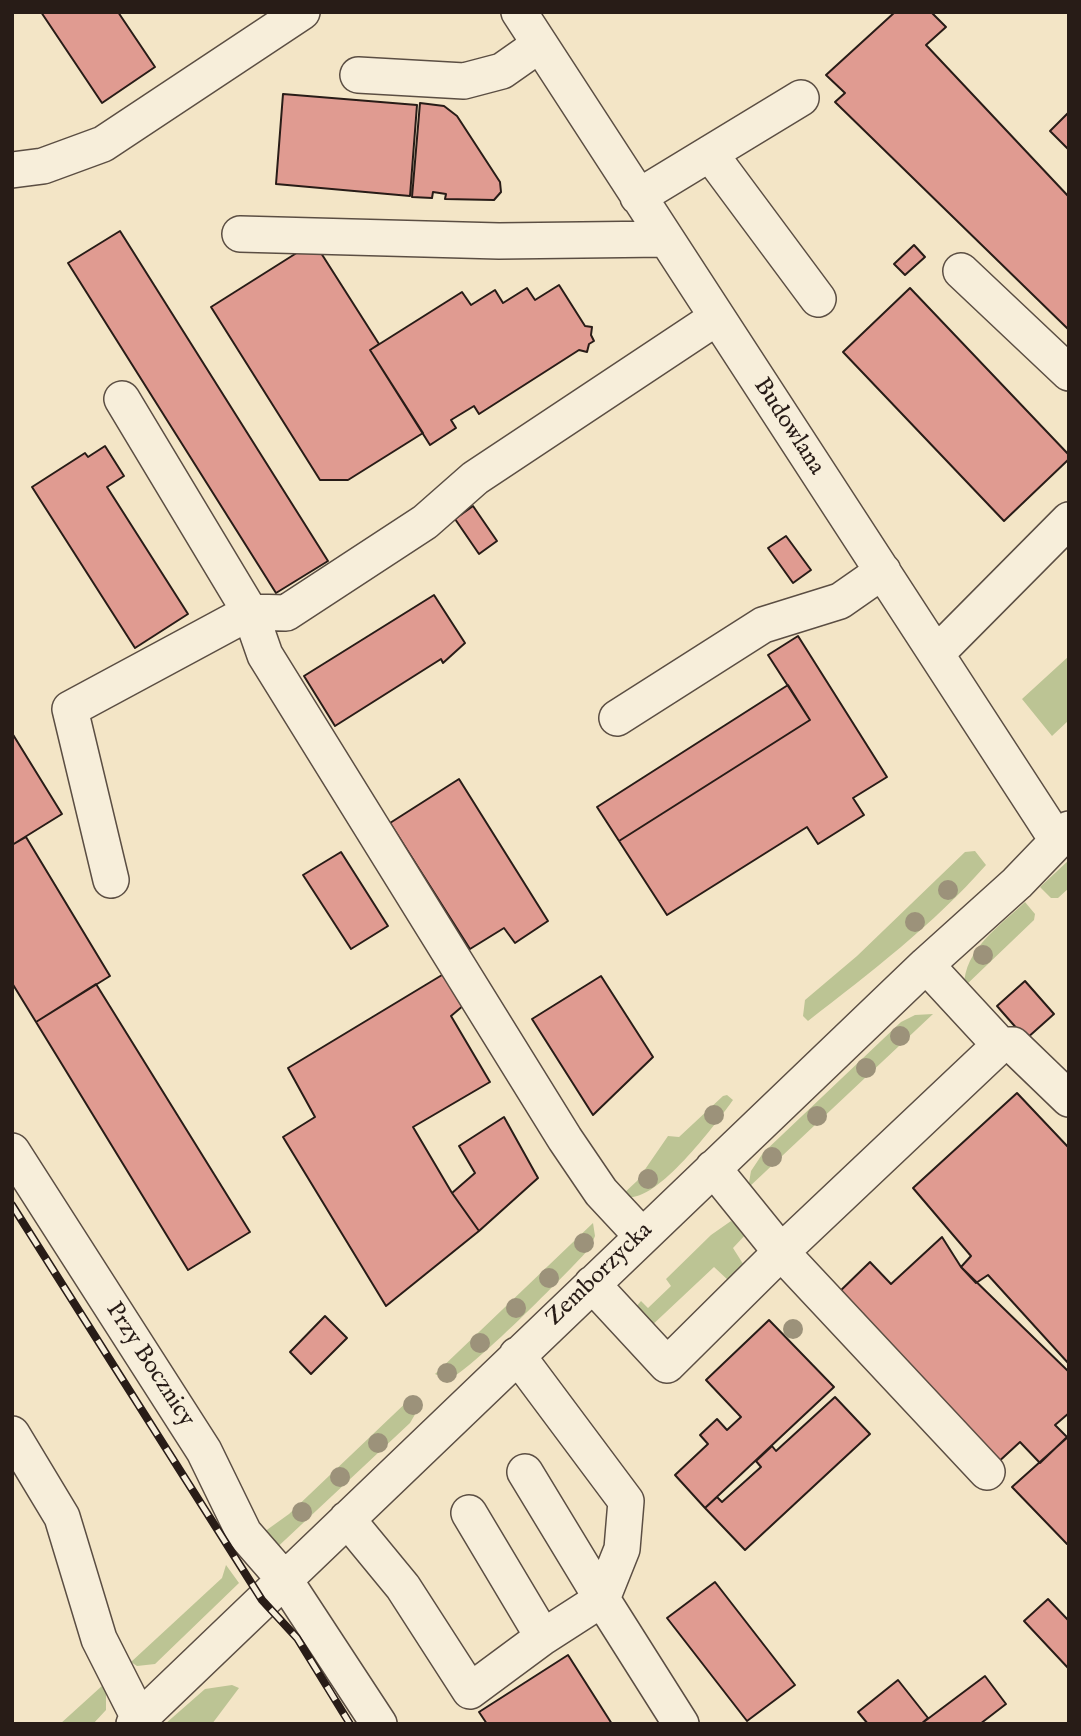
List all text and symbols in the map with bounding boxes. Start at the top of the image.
street label: Budowlana [746,373,830,481]
street label: Zemborzycka [541,1217,659,1333]
street label: Przy Bocznicy [98,1297,200,1433]

